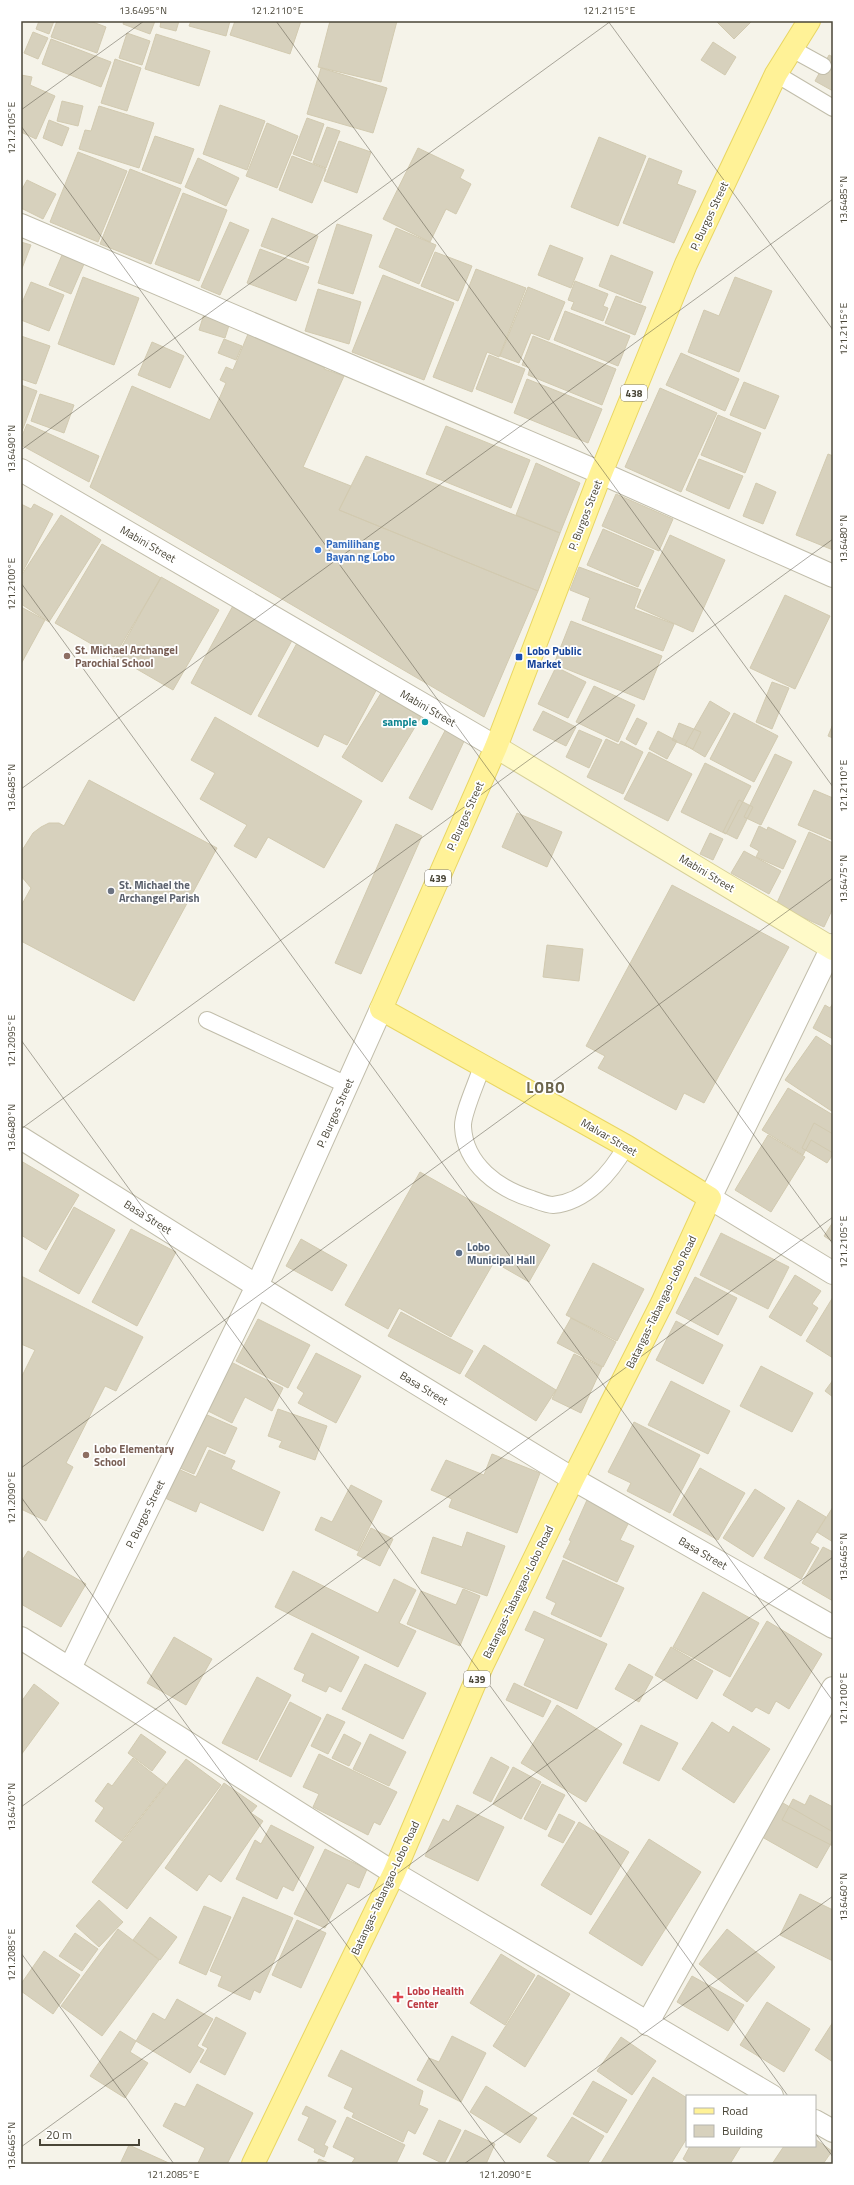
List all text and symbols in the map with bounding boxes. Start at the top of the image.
text: 13.6495°N [119,3,167,18]
text: 121.2110°E [251,3,304,18]
text: 121.2115°E [583,3,636,18]
text: 121.2105°E [4,101,19,154]
text: 13.6485°N [836,176,851,224]
street label: P. Burgos Street [686,179,732,253]
text: 121.2115°E [836,302,851,355]
road number: 438 [621,385,647,401]
text: 13.6490°N [4,425,19,473]
street label: P. Burgos Street [564,477,606,552]
text: 13.6480°N [836,515,851,563]
street label: Mabini Street [117,522,179,567]
place label: Pamilihang Bayan ng Lobo [326,536,395,565]
marker: Pamilihang Bayan ng Lobo [313,545,323,555]
text: 121.2100°E [4,557,19,610]
place label: St. Michael Archangel Parochial School [75,642,178,671]
place label: Lobo Public Market [527,643,582,672]
marker: St. Michael Archangel Parochial School [62,651,72,661]
marker: Lobo Public Market [514,652,524,662]
street label: Mabini Street [397,686,459,731]
place label: sample [382,714,417,730]
marker: sample [420,717,430,727]
text: 121.2110°E [836,759,851,812]
text: 13.6485°N [4,764,19,812]
street label: P. Burgos Street [443,779,487,853]
street label: Mabini Street [676,850,738,896]
text: 13.6475°N [836,855,851,903]
road number: 439 [425,870,451,886]
place label: St. Michael the Archangel Parish [119,877,200,906]
marker: St. Michael the Archangel Parish [106,886,116,896]
text: 121.2095°E [4,1014,19,1067]
street label: P. Burgos Street [313,1076,357,1150]
district label: LOBO [526,1076,566,1099]
text: 13.6480°N [4,1104,19,1152]
street label: Malvar Street [578,1114,640,1160]
street label: Basa Street [121,1196,175,1238]
text: 121.2105°E [836,1215,851,1268]
street label: Batangas-Tabangao-Lobo Road [622,1233,700,1371]
place label: Lobo Municipal Hall [467,1239,535,1268]
marker: Lobo Municipal Hall [454,1248,464,1258]
street label: Basa Street [397,1367,451,1409]
place label: Lobo Elementary School [94,1441,175,1470]
marker: Lobo Elementary School [81,1450,91,1460]
text: 121.2090°E [4,1471,19,1524]
street label: P. Burgos Street [122,1477,168,1551]
street label: Batangas-Tabangao-Lobo Road [479,1523,557,1661]
street label: Basa Street [676,1533,730,1573]
text: 13.6465°N [836,1533,851,1581]
road number: 439 [464,1671,490,1687]
text: 121.2100°E [836,1672,851,1725]
text: 13.6470°N [4,1783,19,1831]
street label: Batangas-Tabangao-Lobo Road [347,1818,423,1958]
text: 13.6460°N [836,1873,851,1921]
text: 121.2085°E [4,1928,19,1981]
place label: Lobo Health Center [407,1983,464,2012]
marker: Lobo Health Center [392,1991,404,2003]
legend [686,2095,816,2147]
text: Road [722,2101,748,2120]
scale bar [40,2121,139,2147]
text: Building [722,2121,763,2140]
text: 13.6465°N [4,2122,19,2170]
text: 20 m [46,2125,72,2144]
text: 121.2085°E [147,2167,200,2182]
text: 121.2090°E [479,2167,532,2182]

